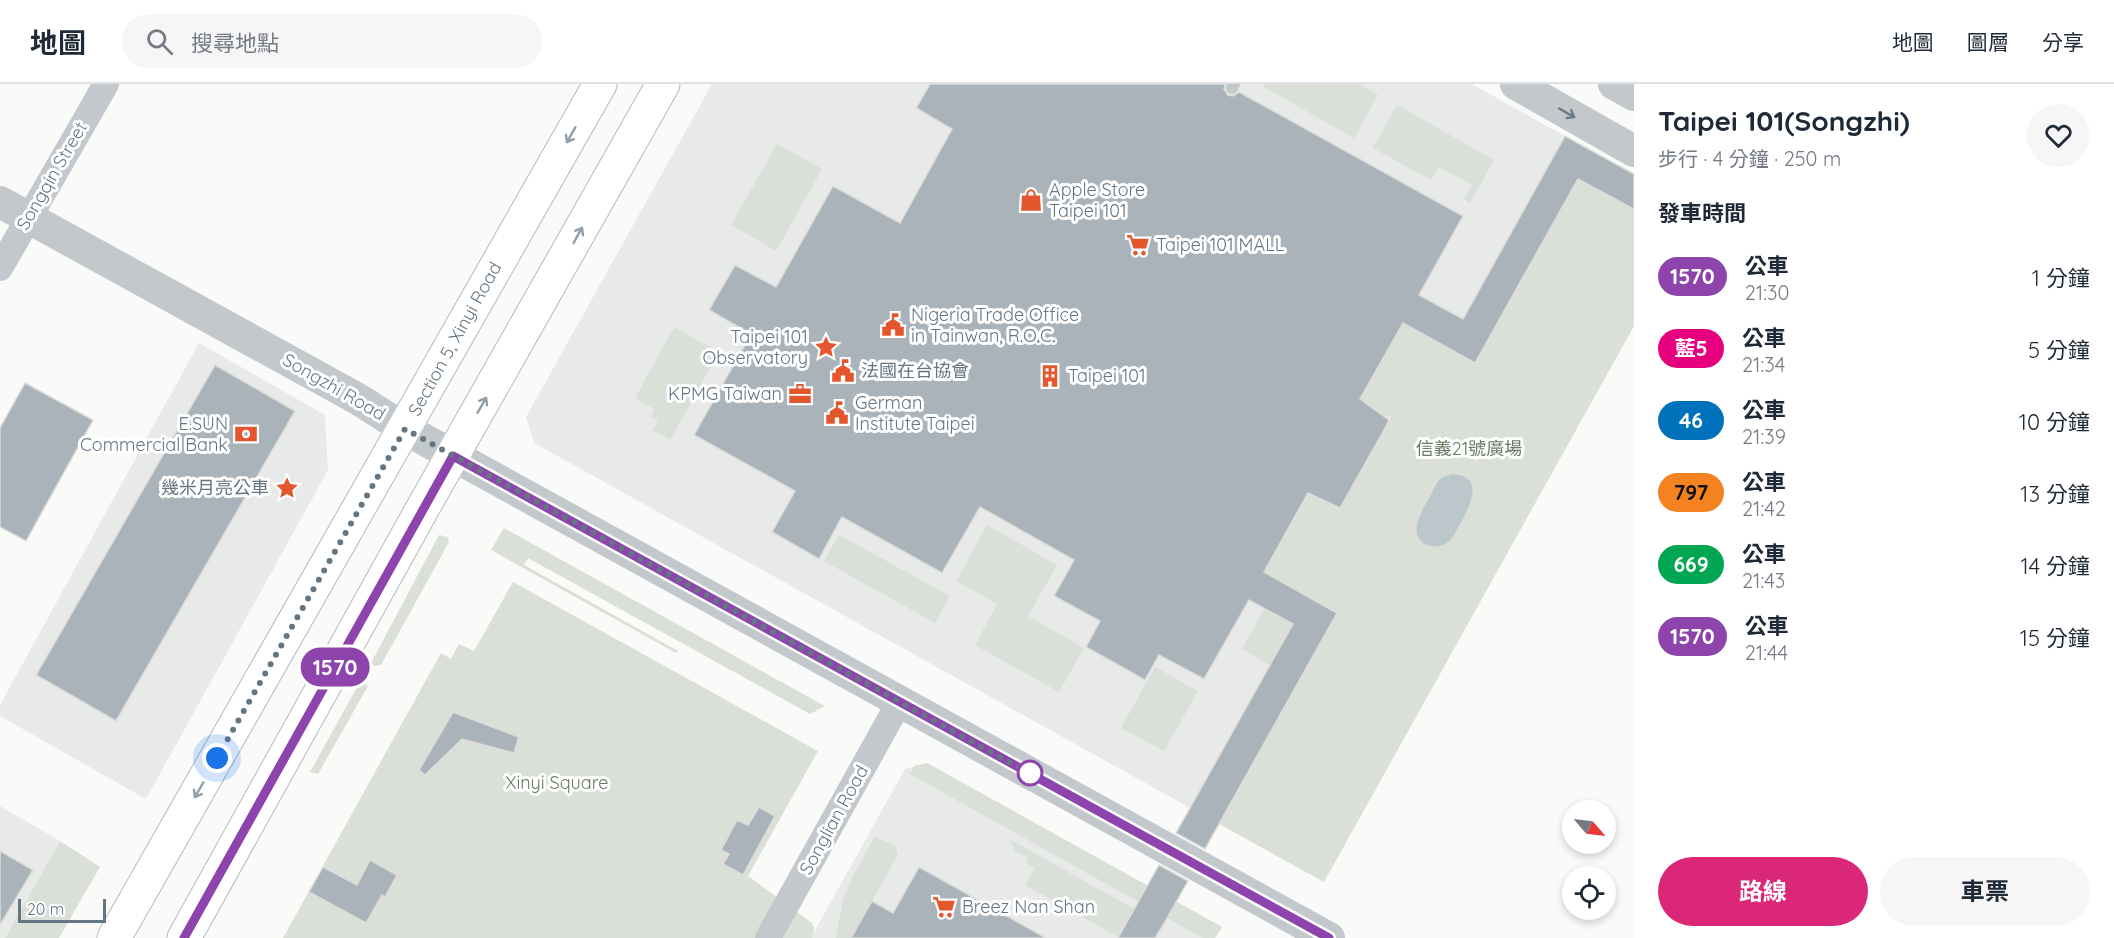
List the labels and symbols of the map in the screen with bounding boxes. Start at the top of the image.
one-way arrow [1558,107,1575,119]
street label: Songqin Street [11,117,92,234]
one-way arrow [565,126,577,143]
place label: Apple Store Taipei 101 [1049,178,1145,222]
shop icon: Apple Store Taipei 101 [1018,187,1044,213]
one-way arrow [572,227,584,244]
supermarket icon: Taipei 101 MALL [1125,232,1151,258]
place label: Taipei 101 MALL [1156,233,1285,256]
street label: Section 5, Xinyi Road [403,258,506,420]
place label: Nigeria Trade Office in Tainwan, R.O.C. [911,303,1079,347]
public building icon: Nigeria Trade Office in Tainwan, R.O.C. [880,312,906,338]
place label: Taipei 101 Observatory [702,325,808,369]
place icon: Taipei 101 Observatory [813,334,839,360]
street label: Songzhi Road [279,348,390,425]
public building icon: 法國在台協會 [830,358,856,384]
place label: 法國在台協會 [861,359,969,382]
building icon: Taipei 101 [1037,363,1063,389]
place label: Taipei 101 [1068,364,1146,387]
office icon: KPMG Taiwan [787,381,813,407]
place label: KPMG Taiwan [668,382,782,405]
place label: German Institute Taipei [855,391,975,435]
one-way arrow [476,397,488,414]
public building icon: German Institute Taipei [824,400,850,426]
place label: E.SUN Commercial Bank [80,412,228,456]
bank icon: E.SUN Commercial Bank [233,421,259,447]
park label: 信義21號廣場 [1416,437,1522,460]
place icon: 幾米月亮公車 [274,475,300,501]
place label: 幾米月亮公車 [161,476,269,499]
line badge: 1570 [293,648,377,686]
your location [202,743,232,773]
unlabelled marker [1017,760,1043,786]
street label: Songlian Road [794,761,873,878]
park label: Xinyi Square [506,771,608,794]
one-way arrow [192,781,204,798]
north arrow [1562,800,1616,854]
supermarket icon: Breez Nan Shan [931,894,957,920]
place label: Breez Nan Shan [962,895,1095,918]
scale bar [18,896,106,924]

